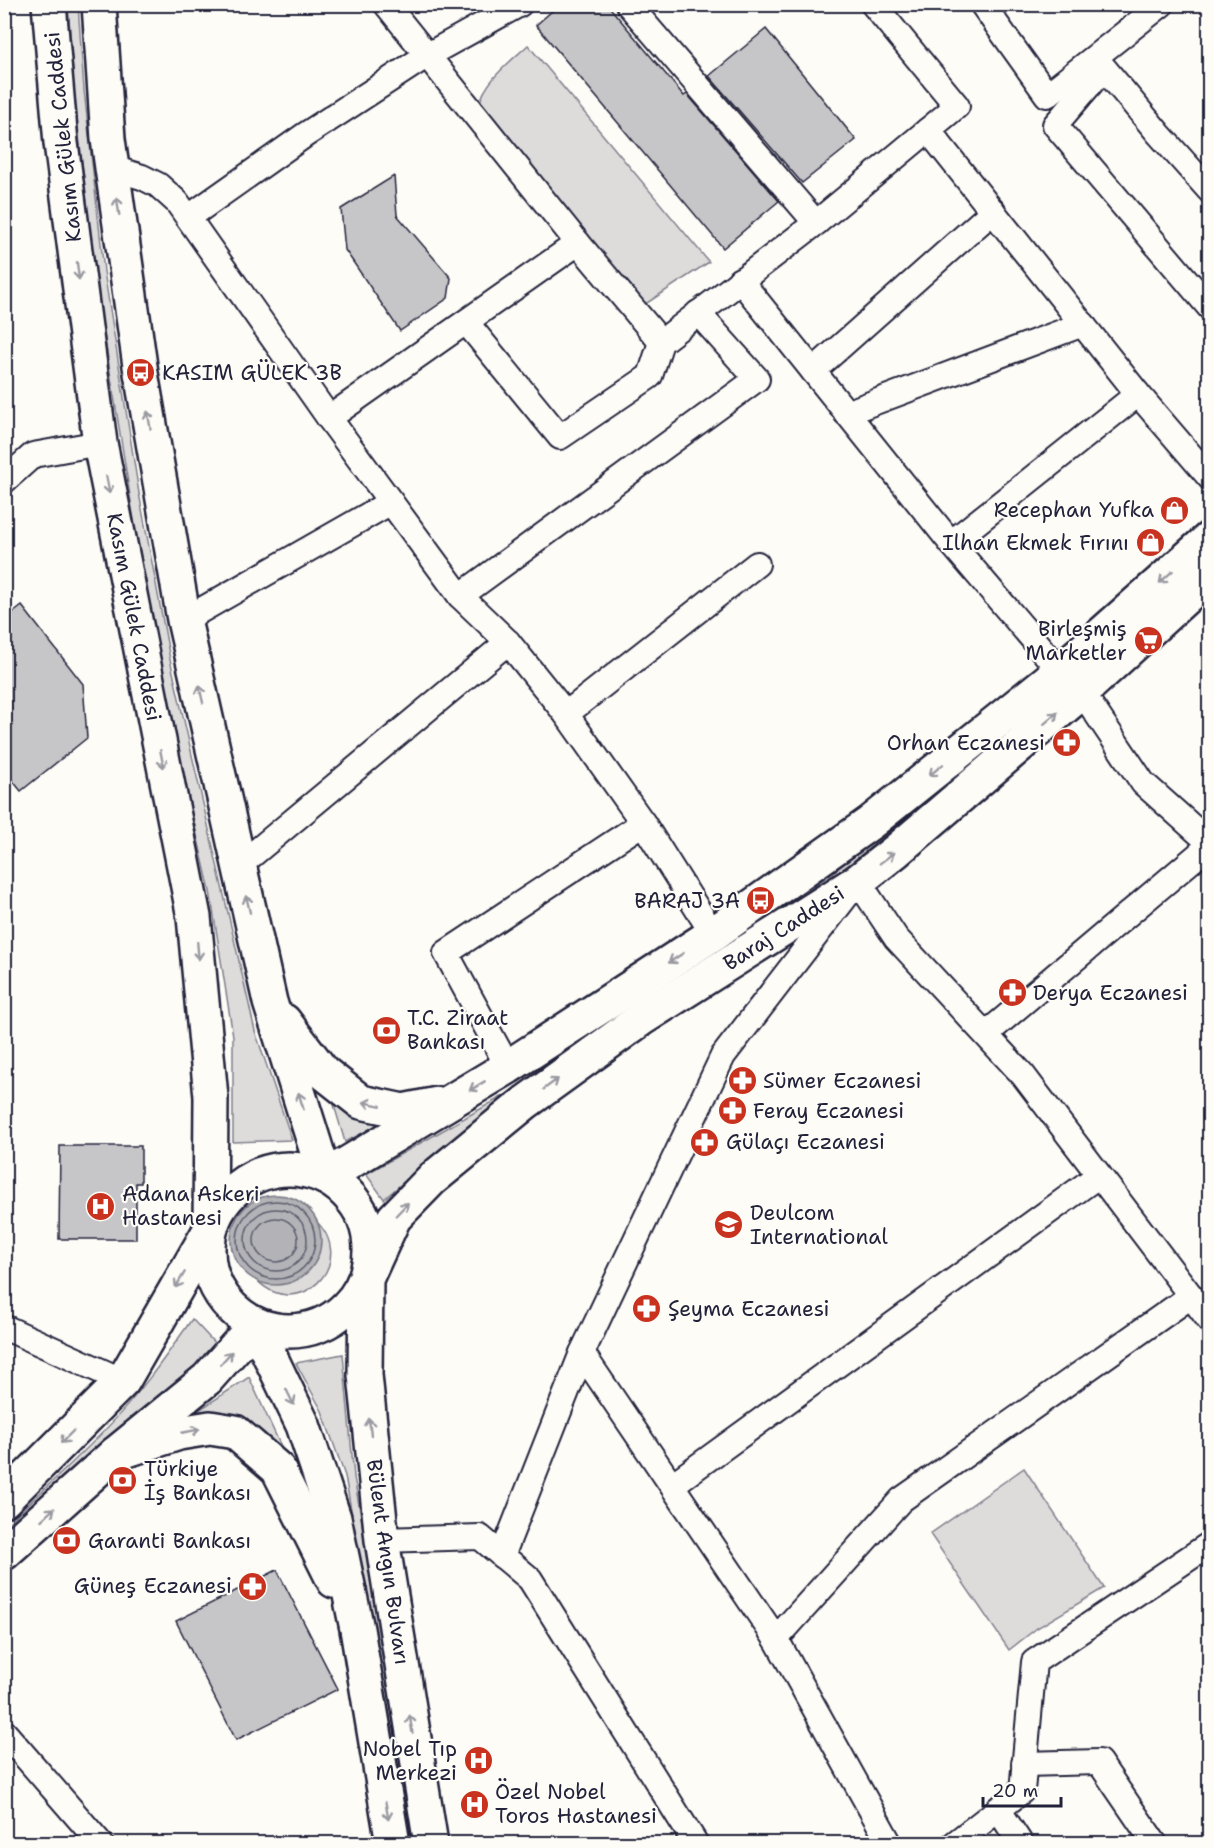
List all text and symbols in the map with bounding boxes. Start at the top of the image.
street label: Kasım Gülek Caddesi [38,30,88,244]
one-way arrow [112,197,123,216]
one-way arrow [72,261,83,281]
bus stop icon: KASIM GÜLEK 3B [125,357,157,389]
place label: KASIM GÜLEK 3B [162,359,342,387]
one-way arrow [143,410,154,430]
one-way arrow [103,475,114,495]
shop icon: Recephan Yufka [1159,494,1191,526]
place label: Recephan Yufka [994,496,1154,524]
street label: Kasım Gülek Caddesi [100,511,168,723]
shop icon: Ilhan Ekmek Fırını [1134,527,1166,559]
place label: Ilhan Ekmek Fırını [942,529,1129,557]
one-way arrow [1159,570,1174,584]
place label: Birleşmiş Marketler [1026,615,1127,667]
supermarket icon: Birleşmiş Marketler [1132,625,1164,657]
one-way arrow [194,684,206,703]
one-way arrow [1043,711,1058,725]
pharmacy icon: Orhan Eczanesi [1050,727,1082,759]
place label: Orhan Eczanesi [887,729,1045,757]
one-way arrow [157,749,169,768]
one-way arrow [929,763,945,776]
one-way arrow [879,852,895,864]
street label: Baraj Caddesi [718,879,850,977]
bus stop icon: BARAJ 3A [745,885,777,917]
place label: BARAJ 3A [634,887,740,915]
one-way arrow [242,895,254,914]
one-way arrow [193,940,204,960]
one-way arrow [669,952,685,964]
pharmacy icon: Derya Eczanesi [996,977,1028,1009]
place label: Derya Eczanesi [1033,979,1188,1007]
place label: T.C. Ziraat Bankası [407,1004,508,1056]
bank icon: T.C. Ziraat Bankası [370,1014,402,1046]
pharmacy icon: Sümer Eczanesi [726,1065,758,1097]
place label: Sümer Eczanesi [763,1067,921,1095]
one-way arrow [543,1078,559,1090]
one-way arrow [469,1080,486,1092]
one-way arrow [295,1092,306,1111]
pharmacy icon: Feray Eczanesi [716,1095,748,1127]
place label: Feray Eczanesi [753,1097,904,1125]
one-way arrow [363,1098,382,1109]
pharmacy icon: Gülaçı Eczanesi [689,1126,721,1158]
place label: Gülaçı Eczanesi [726,1128,885,1156]
place label: Adana Askeri Hastanesi [122,1180,260,1232]
hospital icon: Adana Askeri Hastanesi [85,1190,117,1222]
place label: Deulcom International [750,1199,888,1251]
one-way arrow [395,1202,410,1217]
school or university icon: Deulcom International [713,1209,745,1241]
one-way arrow [173,1271,185,1288]
pharmacy icon: Şeyma Eczanesi [631,1293,663,1325]
place label: Şeyma Eczanesi [668,1295,830,1323]
one-way arrow [219,1351,233,1366]
one-way arrow [284,1387,296,1405]
one-way arrow [364,1417,375,1437]
one-way arrow [181,1425,200,1436]
one-way arrow [60,1430,75,1445]
place label: Türkiye İş Bankası [144,1455,251,1507]
street label: Bülent Angın Bulvarı [360,1457,416,1667]
bank icon: Türkiye İş Bankası [107,1465,139,1497]
one-way arrow [40,1507,55,1521]
bank icon: Garanti Bankası [51,1525,83,1557]
place label: Garanti Bankası [88,1527,251,1555]
pharmacy icon: Güneş Eczanesi [237,1570,269,1602]
place label: Güneş Eczanesi [74,1572,232,1600]
one-way arrow [405,1714,416,1734]
place label: Nobel Tıp Merkezi [362,1735,457,1787]
hospital icon: Nobel Tıp Merkezi [462,1745,494,1777]
scale bar [983,1770,1061,1808]
place label: Özel Nobel Toros Hastanesi [495,1778,657,1830]
text: 20 m [992,1779,1038,1803]
hospital icon: Özel Nobel Toros Hastanesi [458,1788,490,1820]
one-way arrow [382,1800,393,1820]

